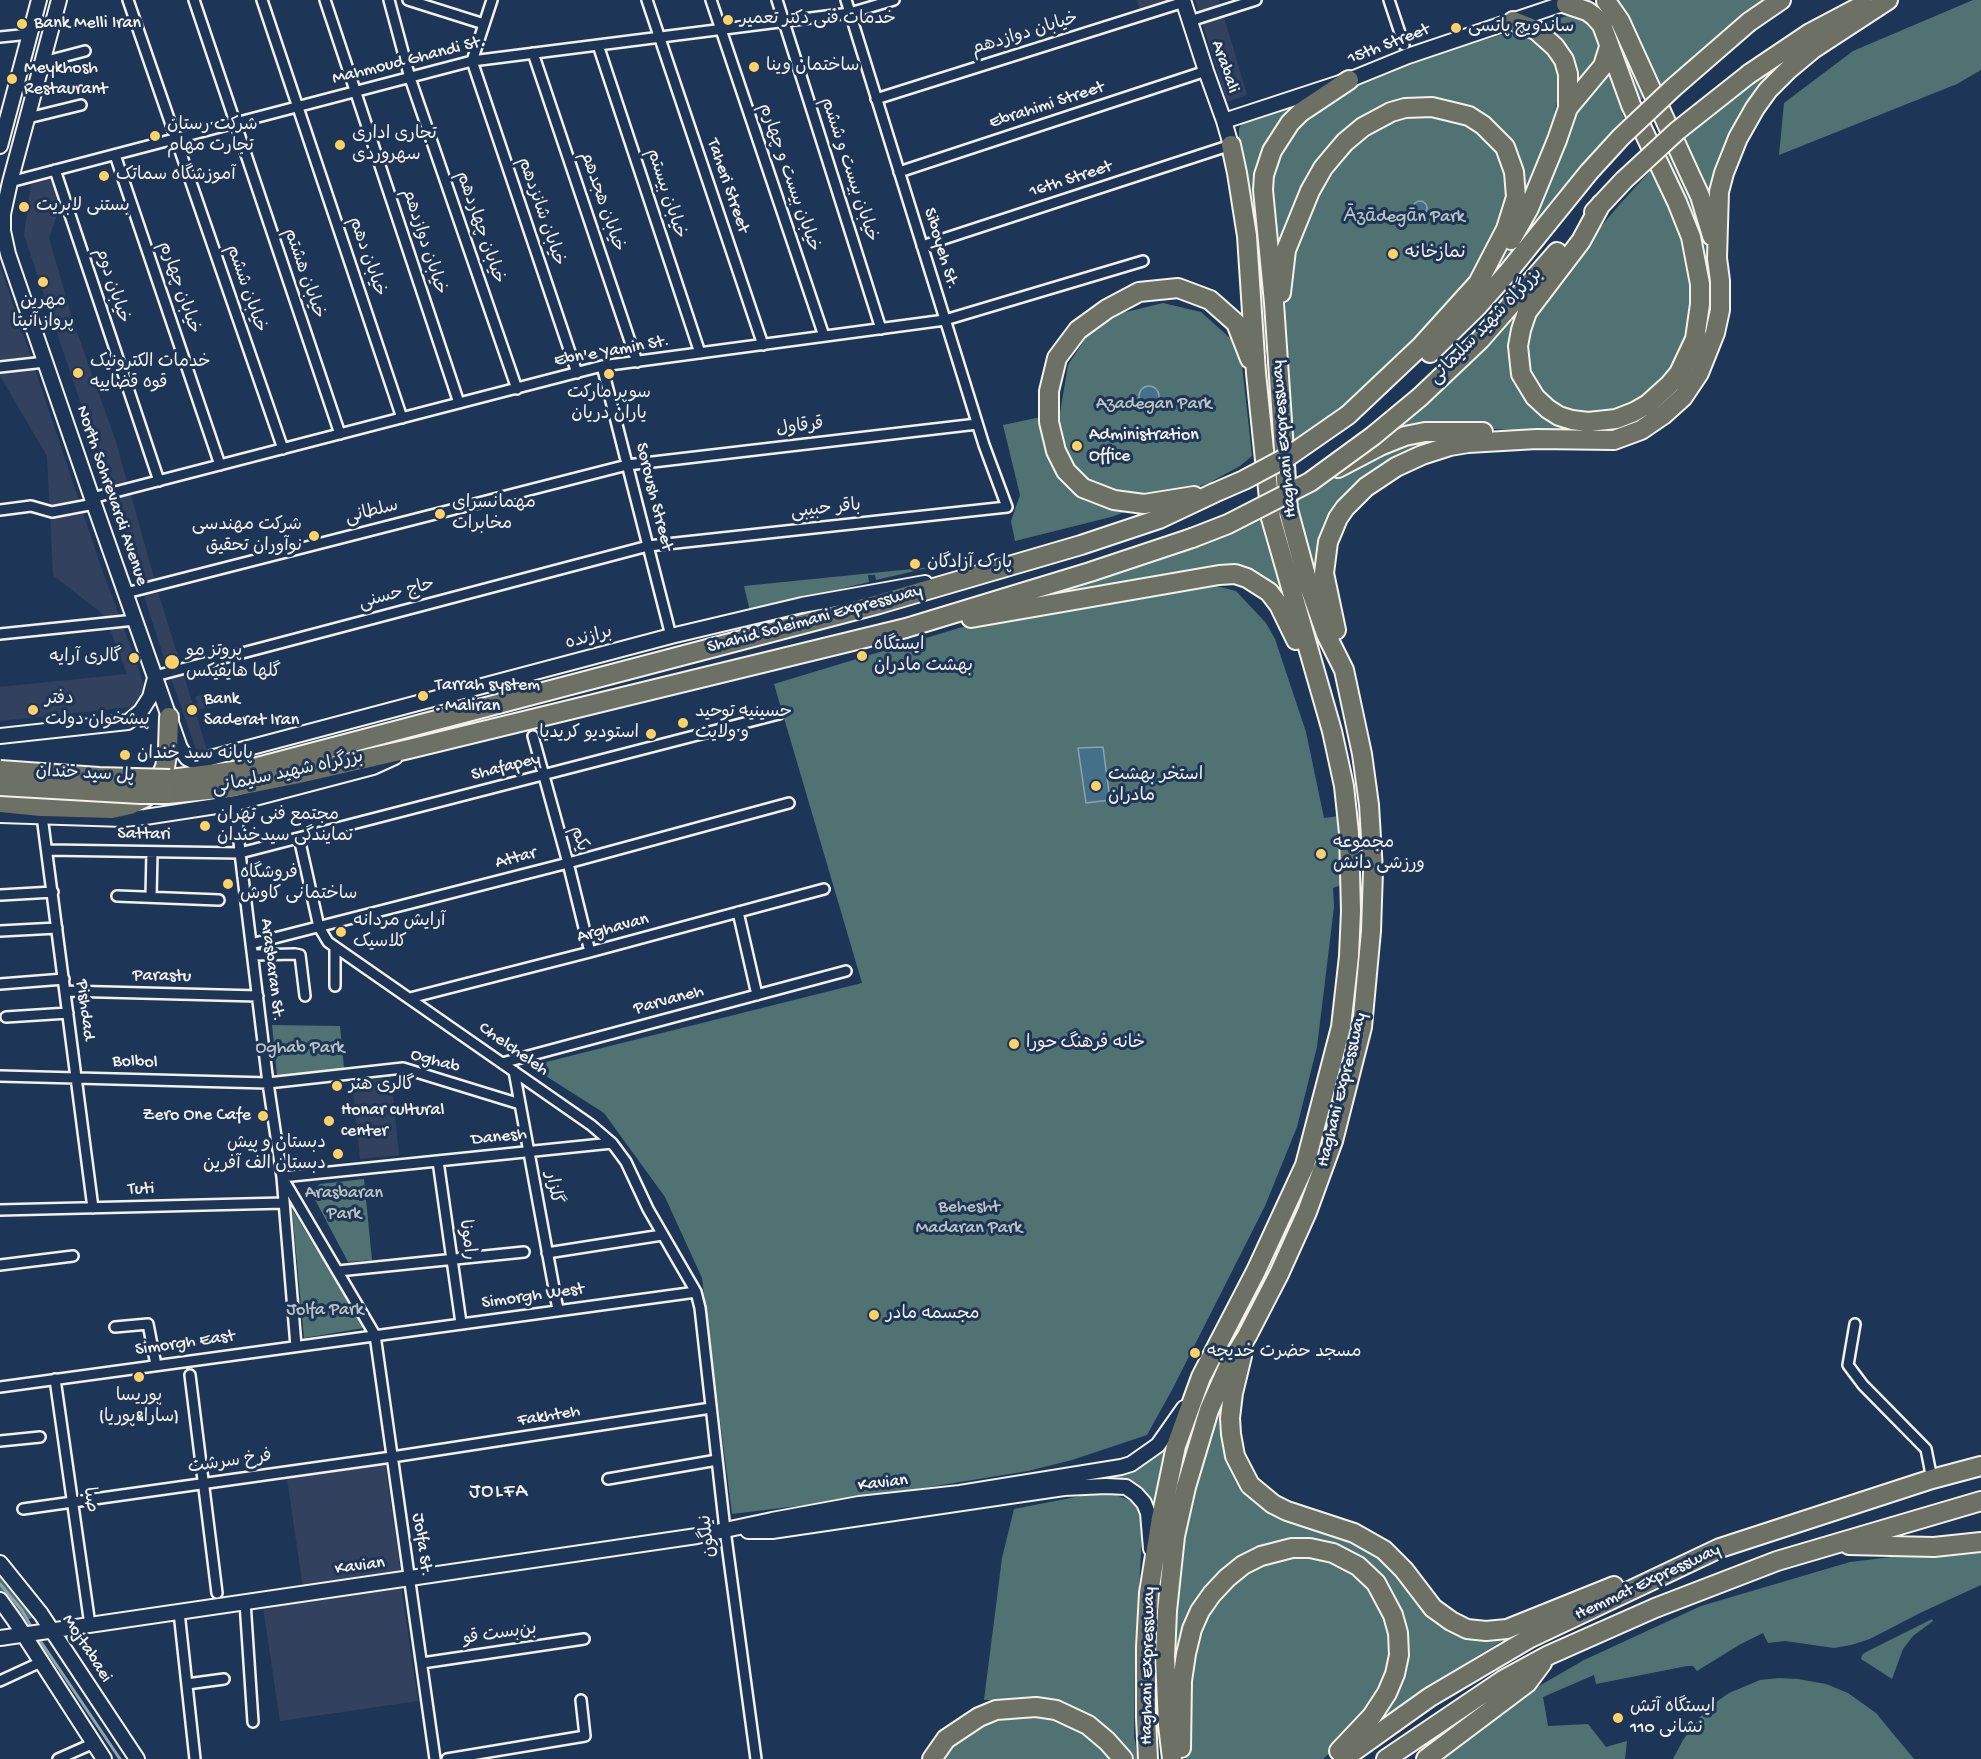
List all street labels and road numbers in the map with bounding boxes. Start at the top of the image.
street label: خیابان دوازدهم [969,9,1081,61]
street label: 15th Street [1345,20,1433,70]
street label: Mahmoud Ghandi St. [330,32,488,90]
street label: Arabali [1205,38,1243,96]
street label: Ebrahimi Street [987,77,1107,135]
street label: خیابان بیست و ششم [814,95,882,245]
street label: خیابان بیست و چهارم [752,101,824,255]
street label: Taheri Street [701,136,753,236]
street label: خیابان بیستم [640,146,690,242]
street label: خیابان هجدهم [574,149,628,255]
street label: خیابان شانزدهم [511,155,569,269]
street label: 16th Street [1027,156,1115,204]
street label: خیابان چهاردهم [450,169,508,287]
street label: خیابان دوازدهم [396,186,450,298]
street label: Siboyeh St. [917,205,963,293]
street label: خیابان دهم [342,214,390,300]
street label: خیابان هشتم [277,226,329,322]
street label: خیابان چهارم [152,239,204,337]
street label: خیابان ششم [220,242,270,336]
street label: خیابان دوم [89,246,133,326]
street label: بزرگراه شهید سلیمانی [1426,264,1548,390]
street label: Ebn'e Yamin St. [553,331,671,373]
street label: Haghani Expressway [1267,359,1303,519]
street label: North Sohrevardi Avenue [70,403,152,589]
street label: قرقاول [775,414,825,442]
street label: Soroush Street [629,441,677,553]
street label: سلطانی [343,496,401,530]
street label: باقر حبیبی [790,496,862,524]
street label: حاج حسنی [357,575,437,615]
street label: Shahid Soleimani Expressway [705,581,925,659]
street label: برازنده [563,622,615,656]
street label: بزرگراه شهید سلیمانی [210,747,366,801]
street label: Shafapey [469,749,543,787]
street label: پل سید خندان [35,762,135,788]
street label: Sattari [117,824,171,846]
street label: یکم [564,824,592,854]
street label: Attar [493,843,539,875]
street label: Arghavan [575,909,651,949]
street label: Arasbaran St. [254,917,288,1023]
street label: Parastu [132,966,192,988]
street label: Pishdad [70,978,98,1042]
street label: Parvaneh [632,981,706,1021]
street label: Haghani Expressway [1313,1011,1373,1169]
street label: Chelcheleh [474,1018,552,1082]
street label: Oghab [408,1045,462,1079]
street label: Bolbol [112,1051,158,1075]
street label: Danesh [470,1124,528,1152]
street label: گلزار [539,1170,565,1206]
street label: Tuti [128,1179,154,1201]
street label: رامونا [452,1218,480,1262]
street label: Simorgh West [480,1279,586,1315]
street label: Simorgh East [134,1326,236,1362]
street label: Fakhteh [516,1401,582,1433]
street label: فرخ سرشت [187,1446,273,1480]
street label: Kavian [857,1470,909,1498]
street label: صبا [77,1486,101,1514]
street label: Jolfa St. [406,1512,436,1578]
street label: نیلگون [696,1513,722,1559]
street label: Hemmat Expressway [1572,1540,1724,1626]
street label: Kavian [334,1553,386,1581]
street label: Haghani Expressway [1137,1587,1161,1745]
street label: Mojtabaei [56,1611,116,1687]
street label: بن‌بست قو [462,1619,538,1651]

